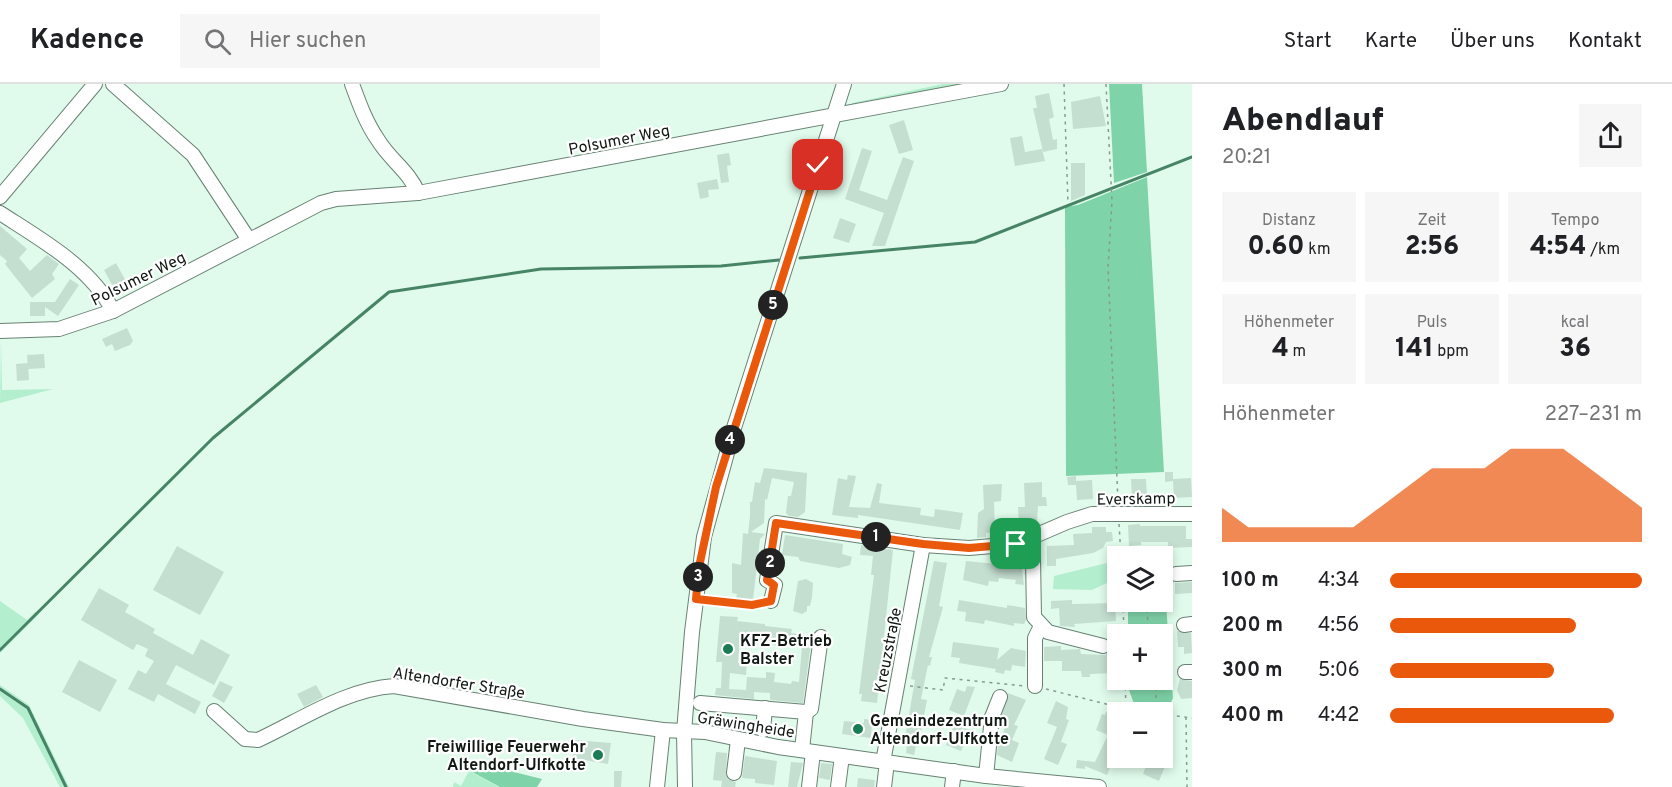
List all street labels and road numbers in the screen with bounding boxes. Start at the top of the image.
street label: Polsumer Weg [567,121,672,161]
street label: Polsumer Weg [88,248,190,311]
street label: Everskamp [1097,489,1176,511]
street label: Kreuzstraße [871,606,907,695]
street label: Altendorfer Straße [391,664,526,704]
street label: Gräwingheide [695,708,796,744]

